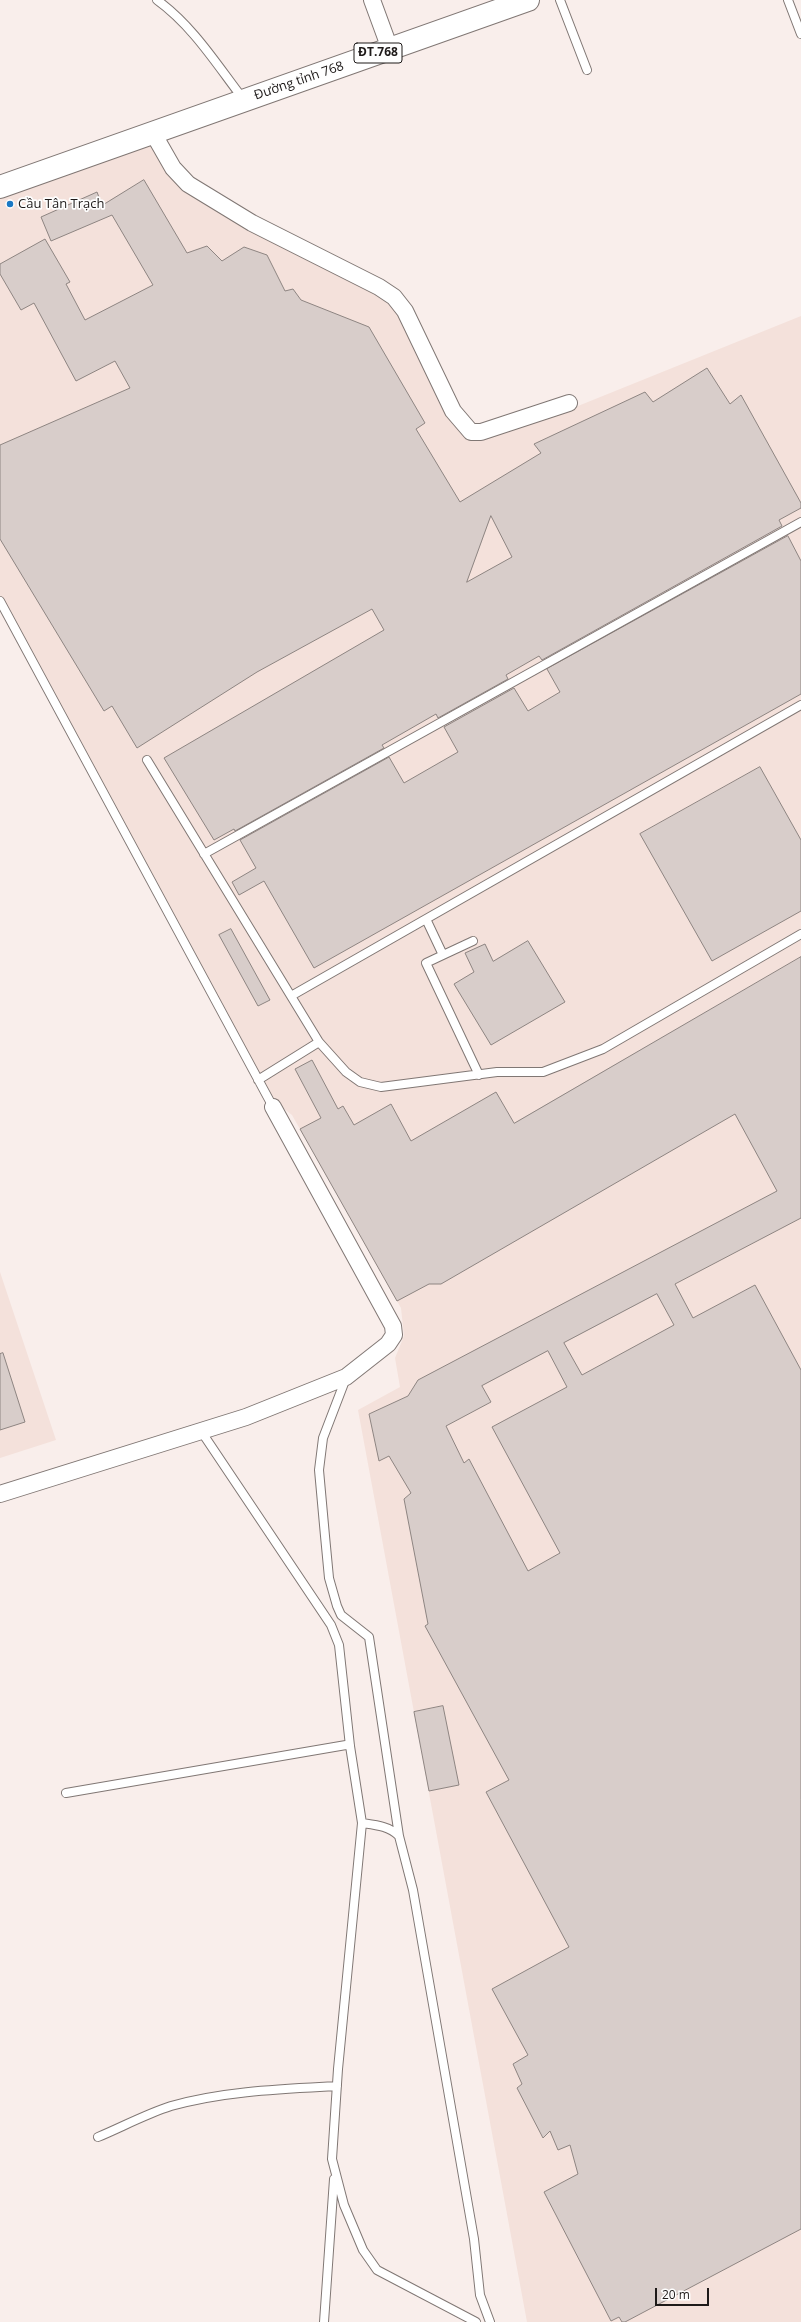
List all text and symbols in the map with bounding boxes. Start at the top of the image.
road number: ĐT.768 [354,43,402,63]
street label: Đường tỉnh 768 [252,58,346,104]
place label: Cầu Tân Trạch [18,196,104,212]
marker: Cầu Tân Trạch [5,199,15,209]
scale bar [657,2280,711,2306]
text: 20 m [662,2286,690,2303]

